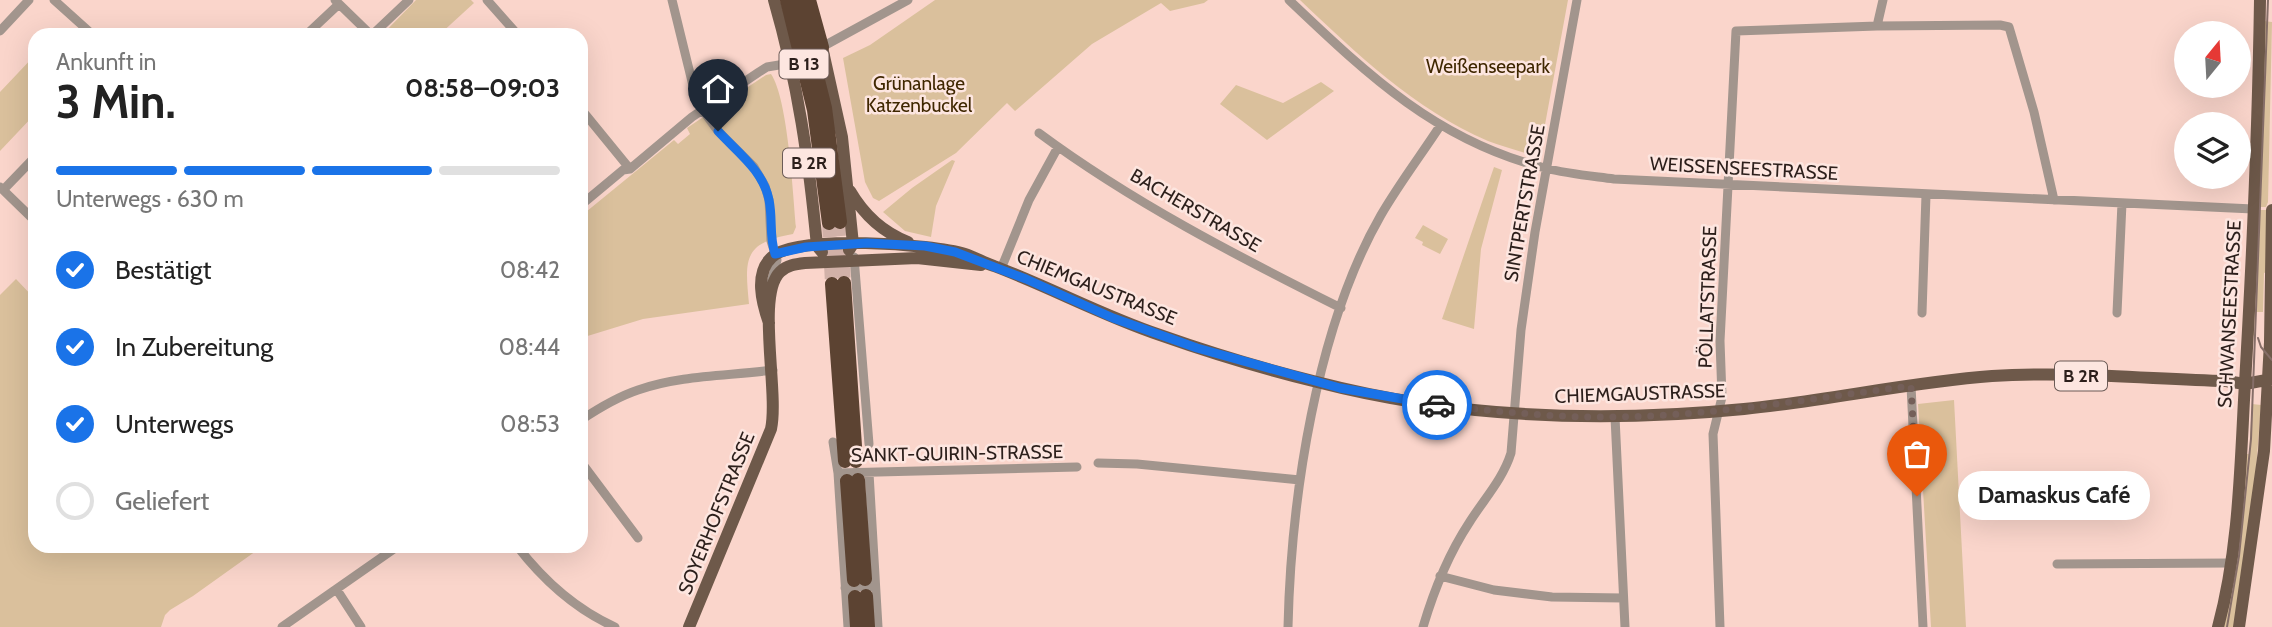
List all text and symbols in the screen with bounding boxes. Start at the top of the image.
north arrow [2174,21,2250,98]
map controls [2174,21,2251,189]
text: Ankunft in [56,48,156,76]
road number: B 13 [780,50,828,78]
park label: Weißenseepark [1426,55,1550,78]
pin [688,59,748,131]
icon: home [699,70,737,108]
text: 08:58–09:03 [405,72,560,104]
park label: Grünanlage Katzenbuckel [866,72,973,117]
text: 3 Min. [56,74,176,130]
button: layers [2174,112,2251,189]
street label: SINTPERTSTRASSE [1499,123,1550,284]
road number: B 2R [783,148,835,178]
street label: WEISSENSEESTRASSE [1649,152,1839,185]
street label: BACHERSTRASSE [1126,164,1265,257]
text: Unterwegs · 630 m [56,185,244,213]
street label: SCHWANSEESTRASSE [2213,220,2246,408]
street label: PÖLLATSTRASSE [1694,225,1721,369]
street label: CHIEMGAUSTRASSE [1013,245,1180,330]
icon: check [56,251,94,289]
text: Bestätigt [115,254,212,286]
text: 08:42 [500,256,560,284]
icon: check [56,328,94,366]
text: In Zubereitung [115,331,273,363]
text: 08:44 [499,333,560,361]
road number: B 2R [2055,362,2107,390]
courier [1402,370,1472,440]
street label: CHIEMGAUSTRASSE [1554,379,1726,408]
icon: car [1418,386,1456,424]
icon: check [56,405,94,443]
text: Unterwegs [115,408,234,440]
text: 08:53 [500,410,560,438]
pin [1887,424,1947,496]
street label: SOYERHOFSTRASSE [673,429,760,598]
icon: bag [1898,435,1936,473]
street label: SANKT-QUIRIN-STRASSE [851,440,1063,467]
callout: Damaskus Café [1959,472,2152,520]
text: Damaskus Café [1978,481,2130,509]
text: Geliefert [115,485,209,517]

